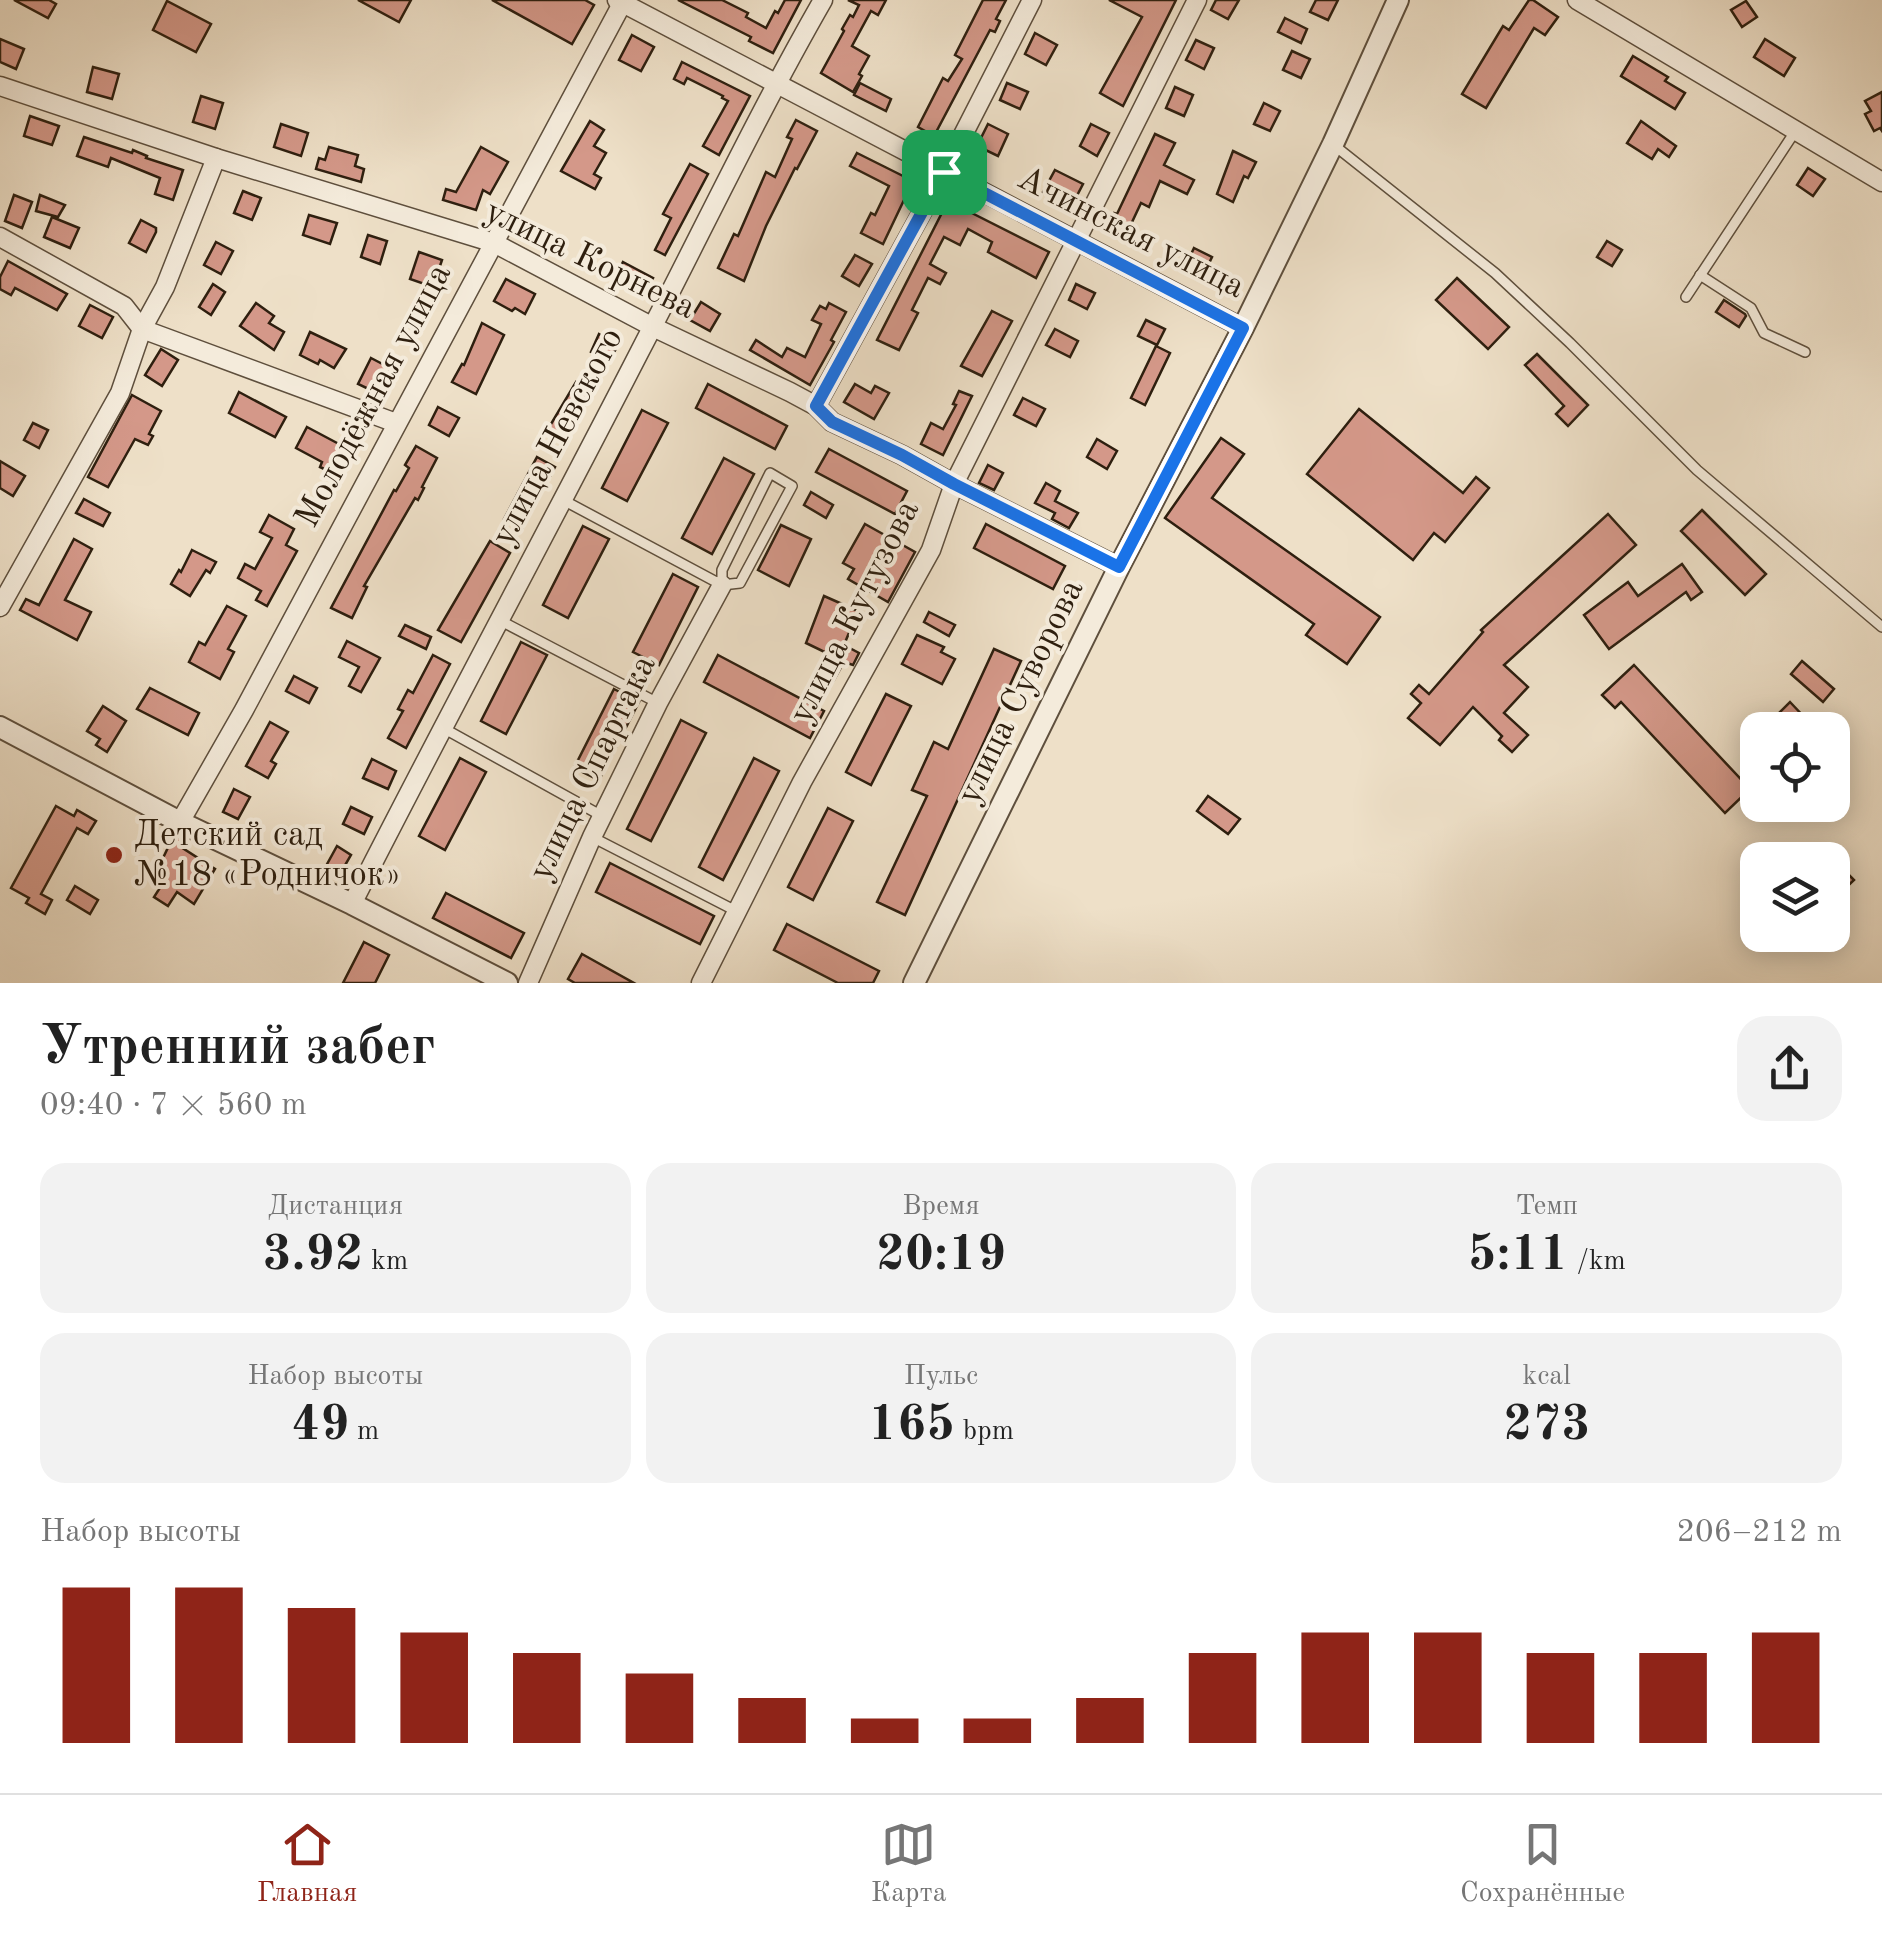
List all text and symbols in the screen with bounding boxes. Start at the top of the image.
pin [902,130,987,215]
icon: arrive [917,145,972,200]
street label: Ачинская улица [1012,161,1250,305]
street label: улица Корнева [479,194,701,326]
street label: Молодёжная улица [290,258,458,534]
street label: улица Невского [486,322,630,552]
street label: улица Кутузова [784,495,926,729]
street label: улица Суворова [952,574,1090,810]
street label: улица Спартака [523,650,663,886]
map controls [1740,712,1850,952]
button: locate [1740,712,1850,822]
place label: Детский сад №18 «Родничок» [134,818,401,893]
button: layers [1740,842,1850,952]
marker: Детский сад №18 «Родничок» [103,844,125,866]
button: share [1737,1016,1842,1121]
text: Утренний забег [40,1021,436,1076]
text: 09:40 · 7 × 560 m [40,1090,307,1122]
text: Дистанция [268,1193,403,1221]
text: Время [902,1193,980,1221]
text: Темп [1515,1193,1578,1221]
text: 3.92 [263,1231,364,1281]
text: 20:19 [876,1231,1006,1281]
text: 5:11 [1468,1231,1569,1281]
text: km [364,1248,408,1276]
text: /km [1569,1248,1626,1276]
text: Набор высоты [247,1363,423,1391]
text: Пульс [904,1363,978,1391]
text: kcal [1523,1363,1571,1391]
text: 49 [291,1401,349,1451]
text: 165 [868,1401,955,1451]
text: 273 [1503,1401,1590,1451]
text: m [349,1418,379,1446]
text: bpm [955,1418,1014,1446]
text: Набор высоты [40,1517,241,1549]
text: 206–212 m [1676,1517,1842,1549]
tab: Главная [257,1817,357,1912]
tab: Карта [871,1817,947,1912]
tab: Сохранённые [1460,1817,1625,1912]

